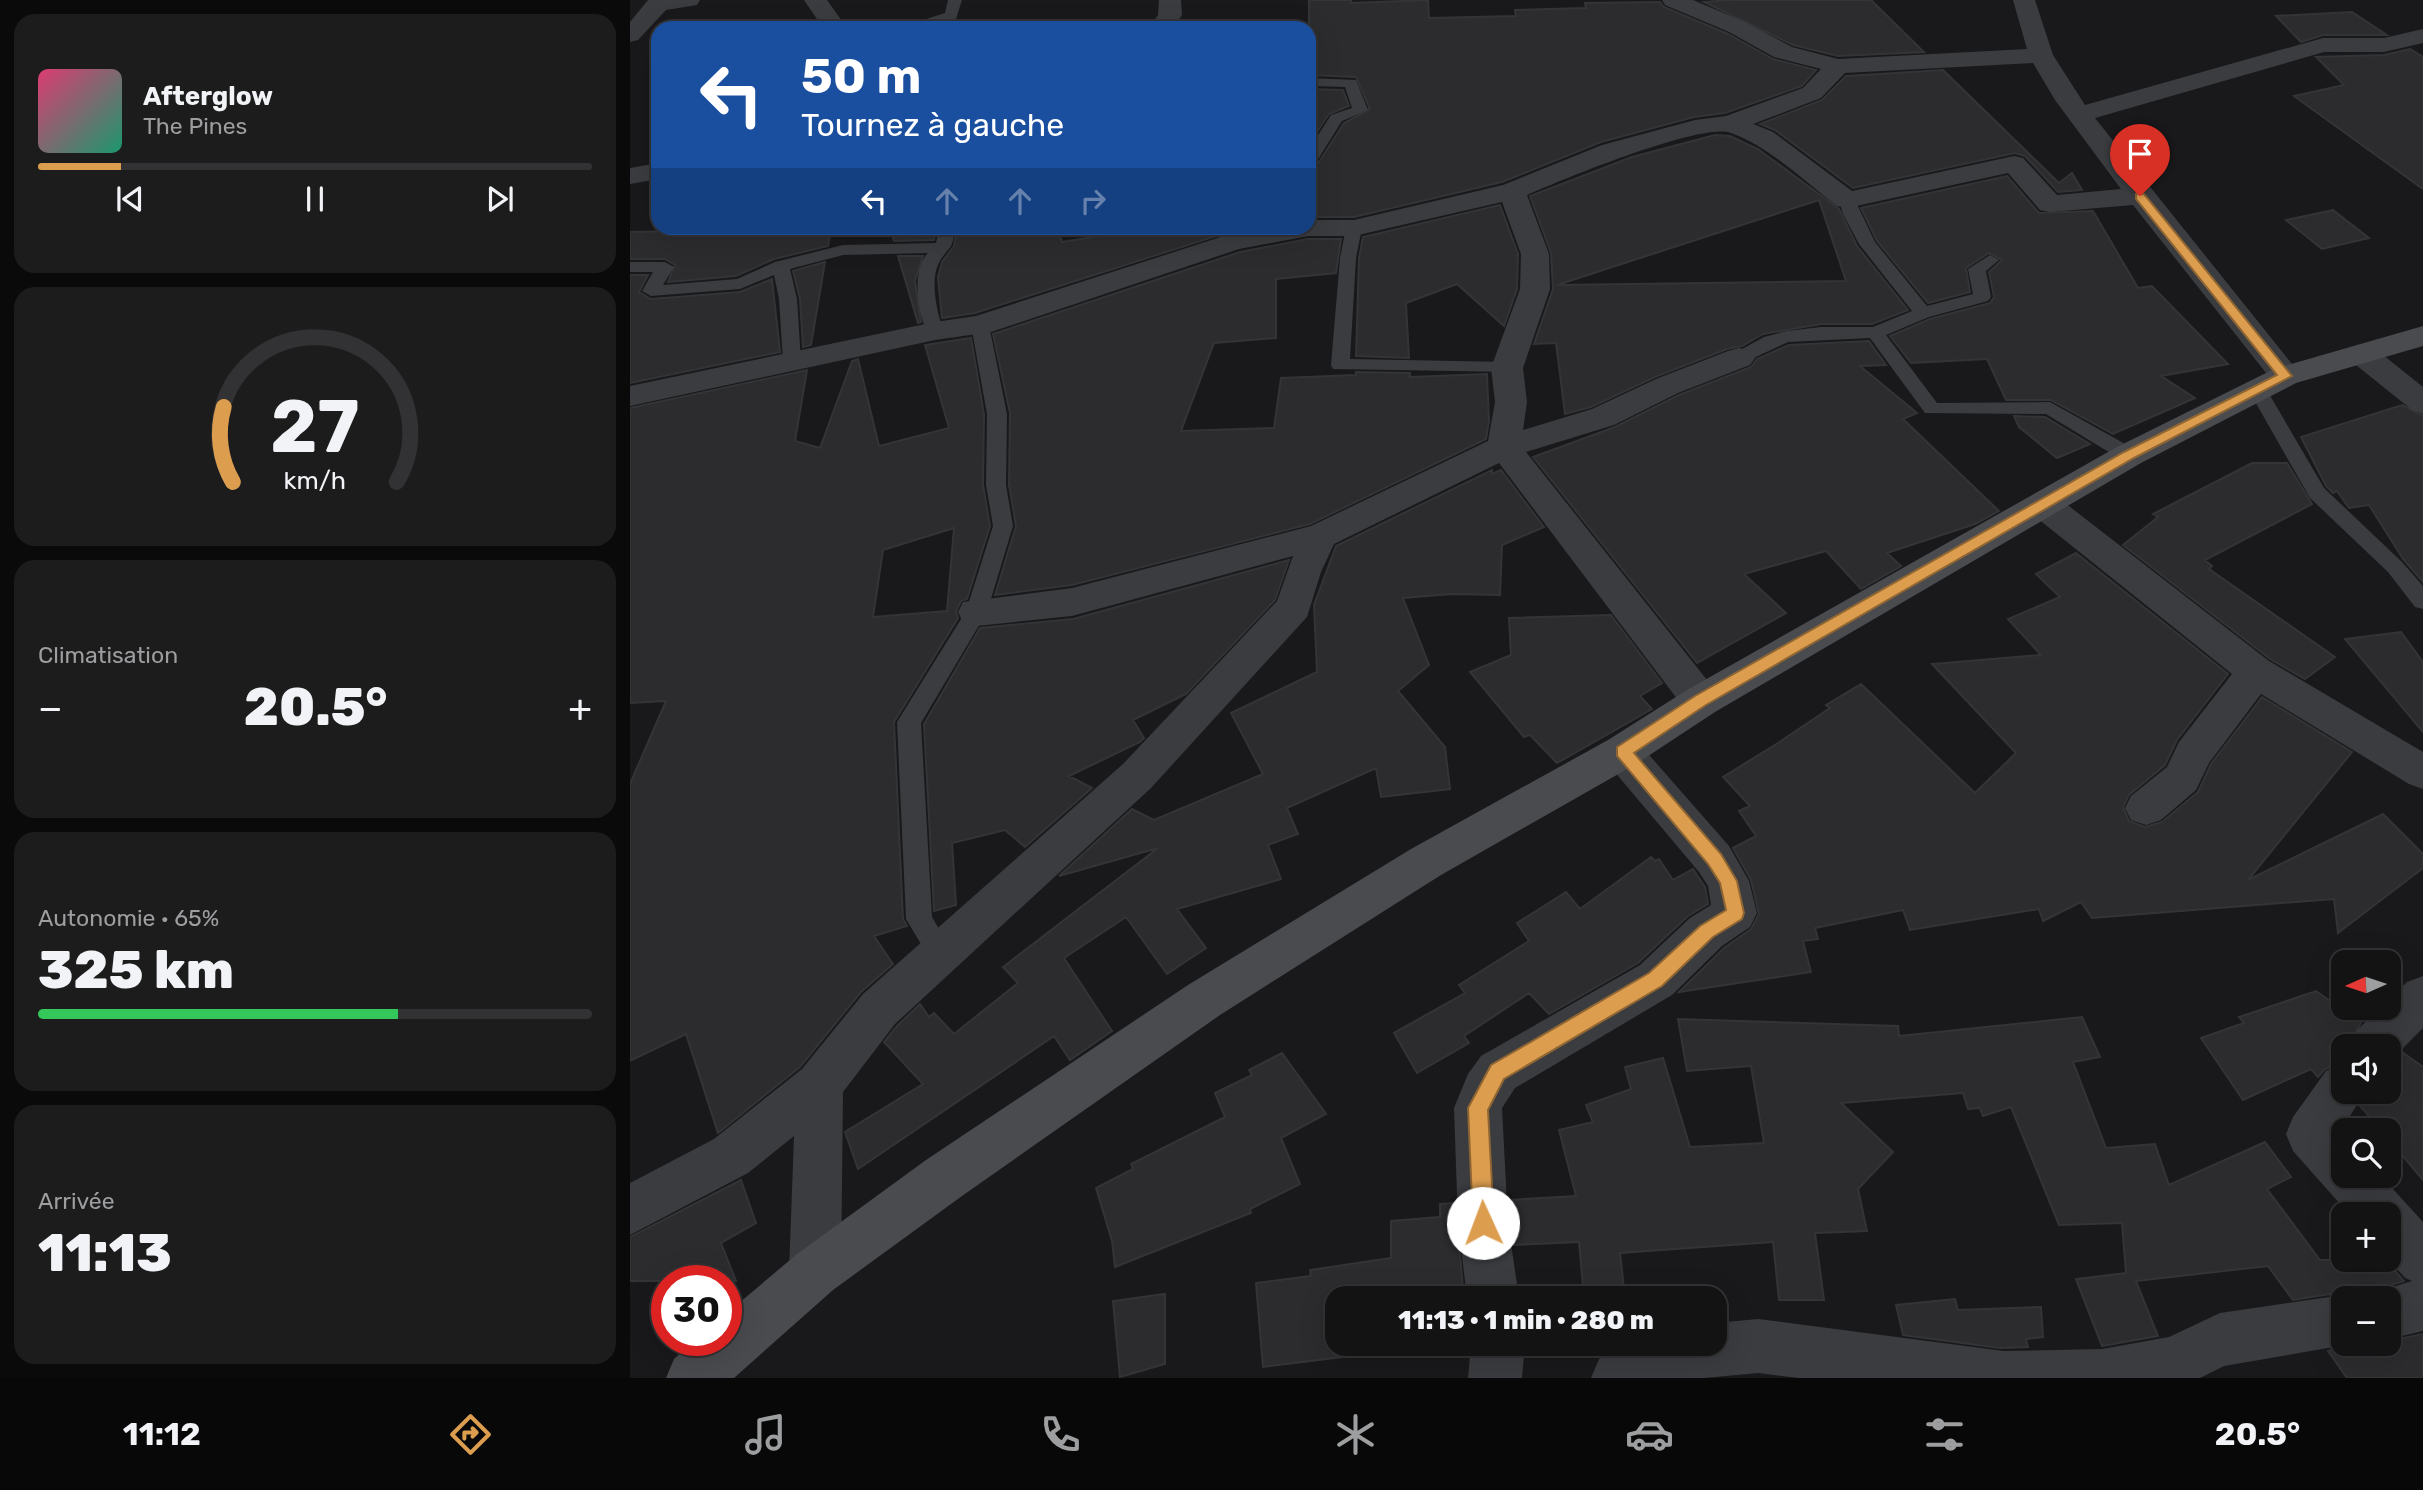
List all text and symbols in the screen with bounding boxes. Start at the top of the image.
text: 50 m [801,47,921,105]
icon: left [686,49,777,140]
text: Afterglow [143,81,273,112]
text: Tournez à gauche [801,106,1064,144]
text: The Pines [143,112,247,140]
pin [2110,124,2170,196]
icon: arrive [2121,135,2159,173]
icon: previous [111,180,149,218]
icon: pause [296,180,334,218]
icon: next [481,180,519,218]
icon: left [855,182,893,220]
icon: ahead [928,182,966,220]
icon: ahead [1001,182,1039,220]
icon: right [1074,182,1112,220]
text: 27 [270,385,360,471]
text: km/h [284,466,346,495]
text: Climatisation [38,641,178,669]
text: 20.5° [244,676,387,738]
text: − [38,685,63,731]
text: + [568,685,592,731]
text: Autonomie · 65% [38,904,219,932]
text: 325 km [38,939,234,1001]
north arrow [2331,950,2401,1020]
map controls [2331,950,2401,1356]
button: sound [2331,1034,2401,1104]
button: search [2331,1118,2401,1188]
position arrow [1446,1186,1520,1260]
text: Arrivée [38,1187,115,1215]
button: + [2331,1202,2401,1272]
text: 11:13 [38,1222,172,1284]
speed limit sign: 30 [651,1265,742,1356]
button: − [2331,1286,2401,1356]
text: 11:13 · 1 min · 280 m [1398,1305,1654,1336]
icon: directions [446,1410,495,1459]
icon: music [741,1410,790,1459]
icon: phone [1036,1410,1085,1459]
icon: climate [1331,1410,1380,1459]
icon: car [1625,1410,1674,1459]
icon: filters [1920,1410,1969,1459]
text: 11:12 [123,1415,201,1453]
text: 20.5° [2215,1415,2300,1453]

